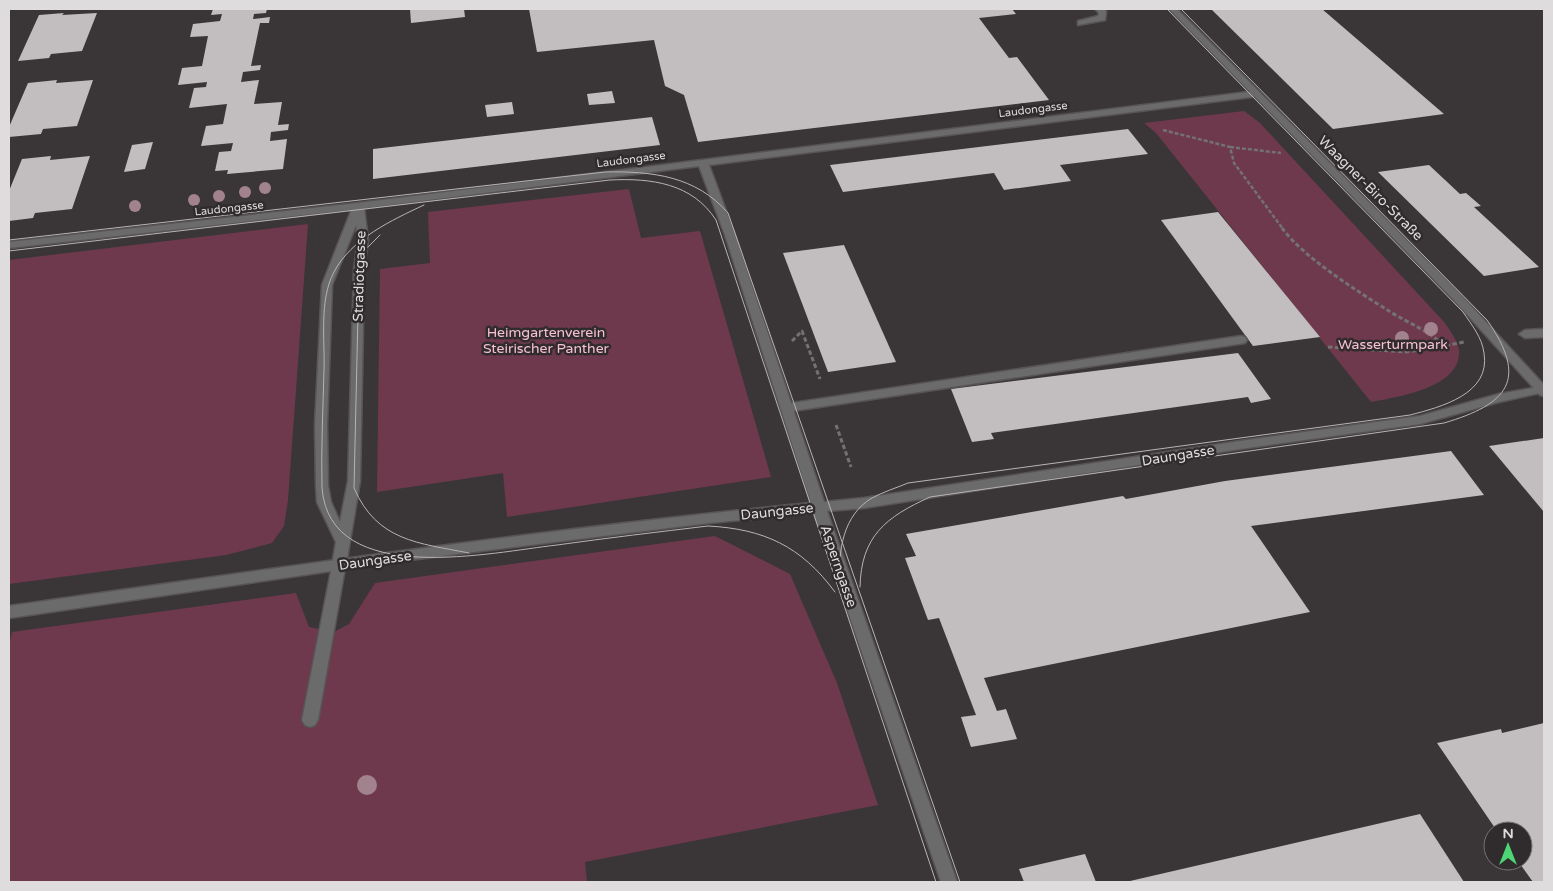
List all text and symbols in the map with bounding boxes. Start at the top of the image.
street label: Laudongasse [998,99,1068,120]
street label: Waagner-Biro-Straße [1315,132,1427,244]
street label: Laudongasse [596,149,666,170]
street label: Laudongasse [194,198,264,219]
street label: Stradiotgasse [349,230,370,322]
park label: Heimgartenverein Steirischer Panther [483,324,610,357]
park label: Wasserturmpark [1338,336,1448,353]
street label: Daungasse [1141,441,1216,470]
street label: Daungasse [740,499,814,524]
street label: Asperngasse [817,523,861,610]
street label: Daungasse [338,547,413,574]
north arrow [1483,821,1533,871]
text: N [1502,825,1514,842]

